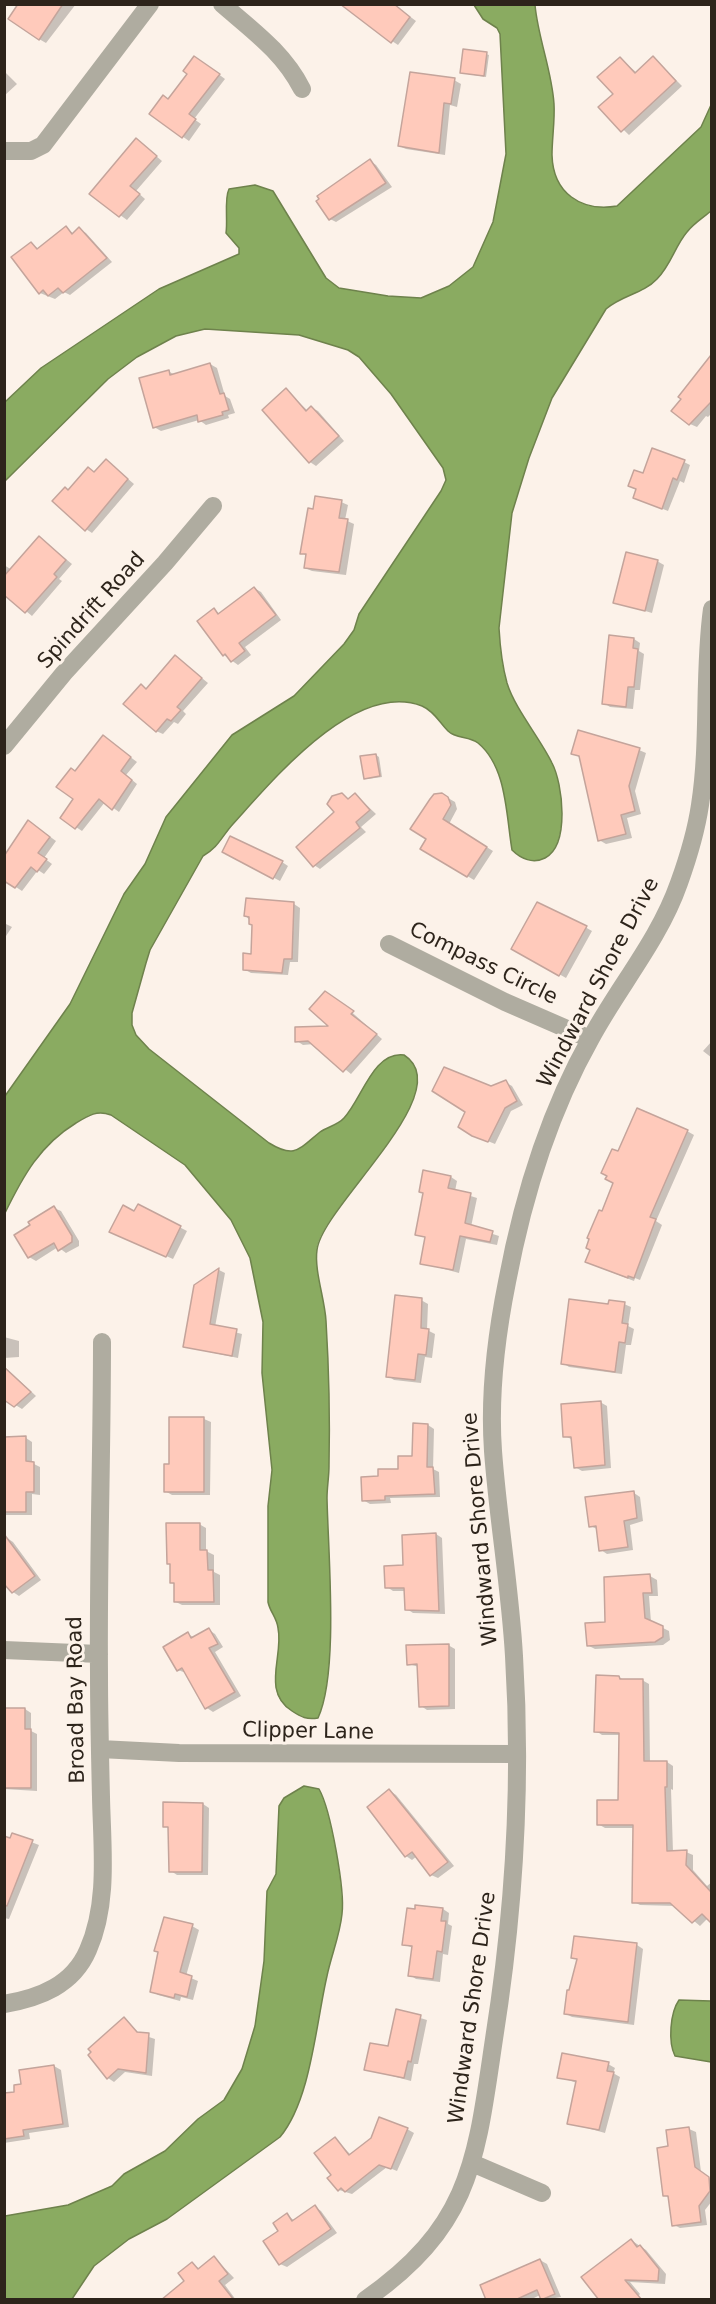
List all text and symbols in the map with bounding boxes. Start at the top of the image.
street label: Spindrift Road [33,547,151,675]
street label: Windward Shore Drive [533,874,665,1092]
street label: Compass Circle [405,917,561,1011]
street label: Windward Shore Drive [458,1411,504,1647]
street label: Broad Bay Road [63,1616,91,1784]
street label: Clipper Lane [242,1718,374,1746]
street label: Windward Shore Drive [444,1890,502,2126]

